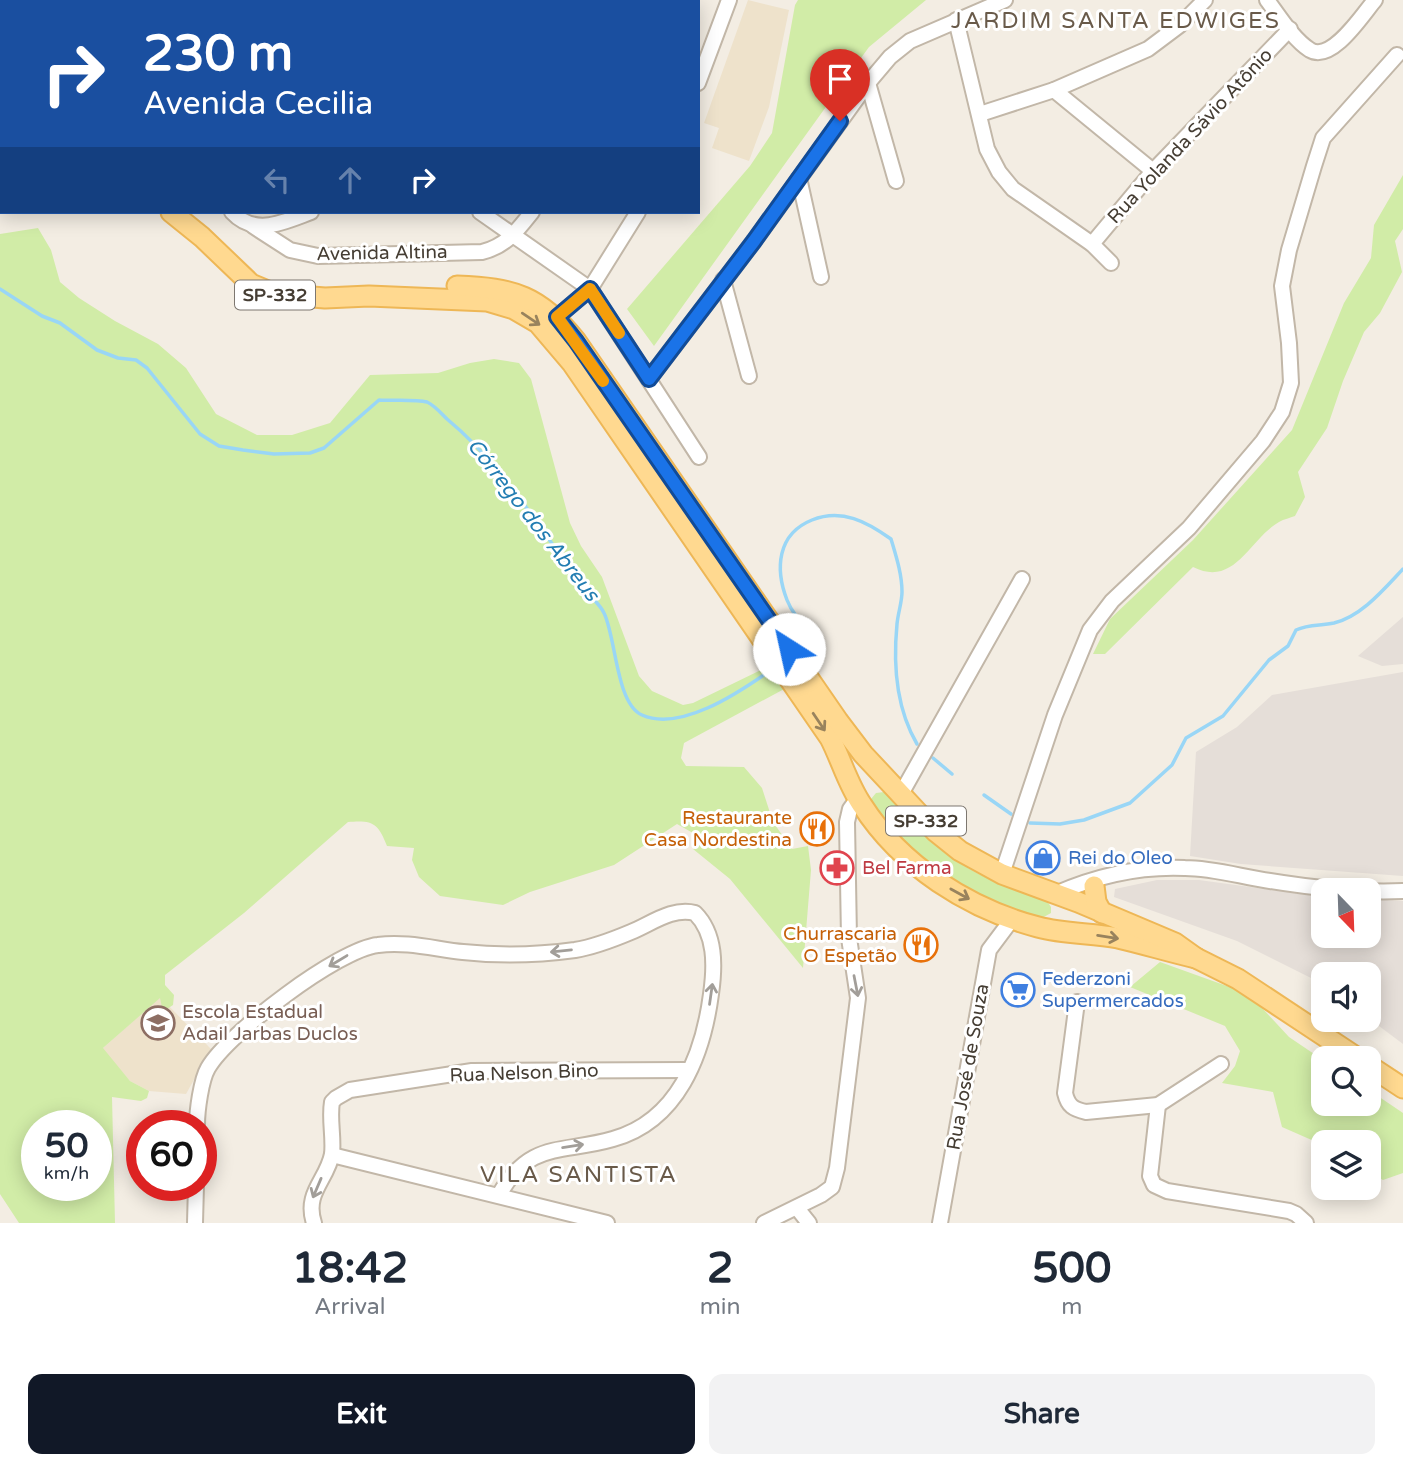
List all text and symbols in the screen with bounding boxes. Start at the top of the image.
district label: JARDIM SANTA EDWIGES [951,7,1281,35]
text: 230 m [143,25,293,84]
icon: right [28,28,119,119]
street label: Rua Yolanda Sávio Atônio [1103,44,1277,228]
pin [810,49,870,121]
icon: arrive [821,60,859,98]
text: Avenida Cecilia [143,85,373,123]
icon: left [258,161,296,199]
icon: ahead [331,161,369,199]
icon: right [404,161,442,199]
street label: Avenida Altina [316,241,448,265]
road number: SP-332 [235,281,315,310]
one-way arrow [521,312,540,326]
water label: Córrego dos Abreus [462,434,605,608]
position arrow [752,612,826,686]
one-way arrow [812,712,826,731]
road number: SP-332 [886,806,966,836]
place label: Restaurante Casa Nordestina [644,807,792,851]
restaurant icon: Restaurante Casa Nordestina [798,810,836,848]
shop icon: Rei do Oleo [1024,839,1062,877]
place label: Rei do Oleo [1068,847,1173,869]
pharmacy icon: Bel Farma [818,849,856,887]
place label: Bel Farma [862,857,952,879]
north arrow [1311,878,1381,948]
map controls [1311,878,1381,1200]
one-way arrow [949,888,970,901]
place label: Churrascaria O Espetão [783,923,897,967]
restaurant icon: Churrascaria O Espetão [902,926,940,964]
one-way arrow [1096,931,1118,944]
one-way arrow [551,945,573,958]
one-way arrow [329,954,349,968]
button: sound [1311,962,1381,1032]
place label: Federzoni Supermercados [1042,968,1184,1012]
supermarket icon: Federzoni Supermercados [999,971,1037,1009]
one-way arrow [850,974,863,997]
street label: Rua José de Souza [943,982,993,1152]
one-way arrow [705,983,718,1006]
place label: Escola Estadual Adail Jarbas Duclos [182,1001,358,1045]
school or university icon: Escola Estadual Adail Jarbas Duclos [139,1004,177,1042]
button: search [1311,1046,1381,1116]
street label: Rua Nelson Bino [449,1059,599,1087]
speed limit sign: 60 [126,1110,217,1201]
text: 50 [45,1125,88,1167]
button: layers [1311,1130,1381,1200]
one-way arrow [561,1140,584,1153]
district label: VILA SANTISTA [480,1161,678,1189]
text: km/h [44,1162,89,1184]
one-way arrow [310,1177,323,1199]
text: 18:42 [292,1243,408,1294]
text: 2 [707,1243,733,1294]
text: 500 [1032,1243,1111,1294]
text: Arrival [314,1293,385,1321]
text: min [700,1293,741,1321]
text: m [1061,1293,1082,1321]
button: Exit [28,1374,695,1454]
button: Share [709,1374,1375,1454]

